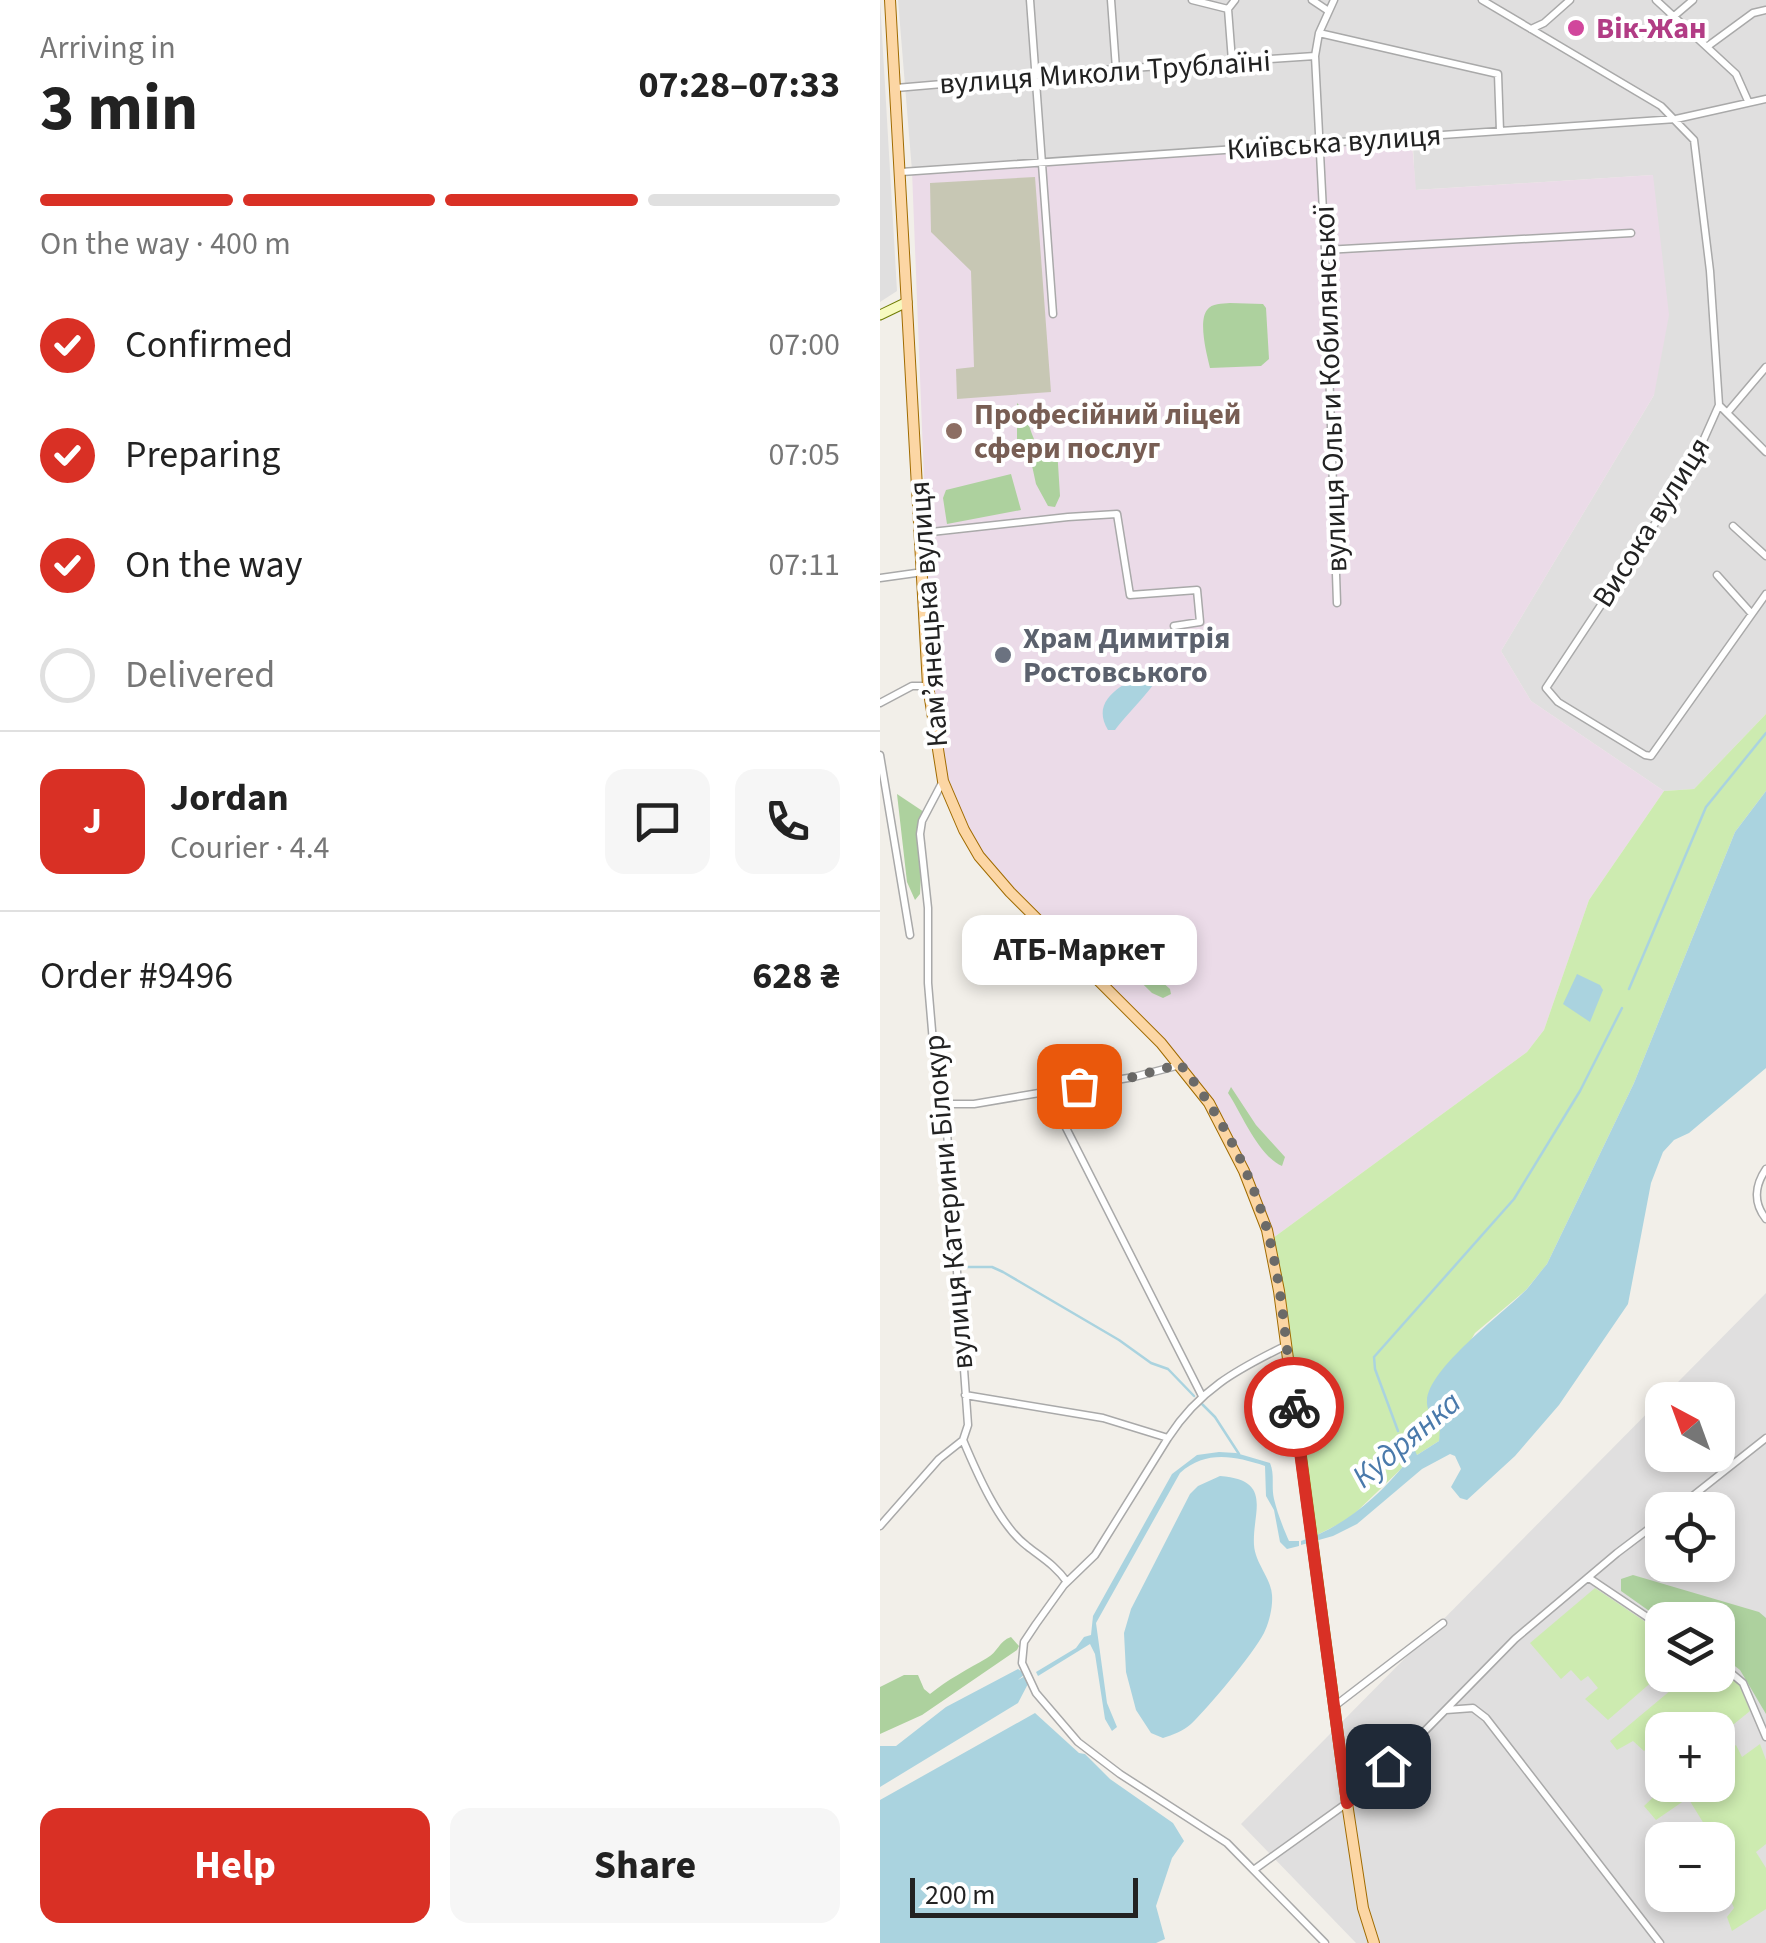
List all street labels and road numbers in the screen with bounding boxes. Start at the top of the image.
street label: вулиця Миколи Трублаїні [938,39,1272,106]
street label: Київська вулиця [1225,114,1443,171]
street label: вулиця Ольги Кобилянської [1303,203,1358,573]
street label: Висока вулиця [1582,429,1721,616]
street label: Камʼянецька вулиця [898,479,959,749]
street label: вулиця Катерини Білокур [912,1033,985,1371]

